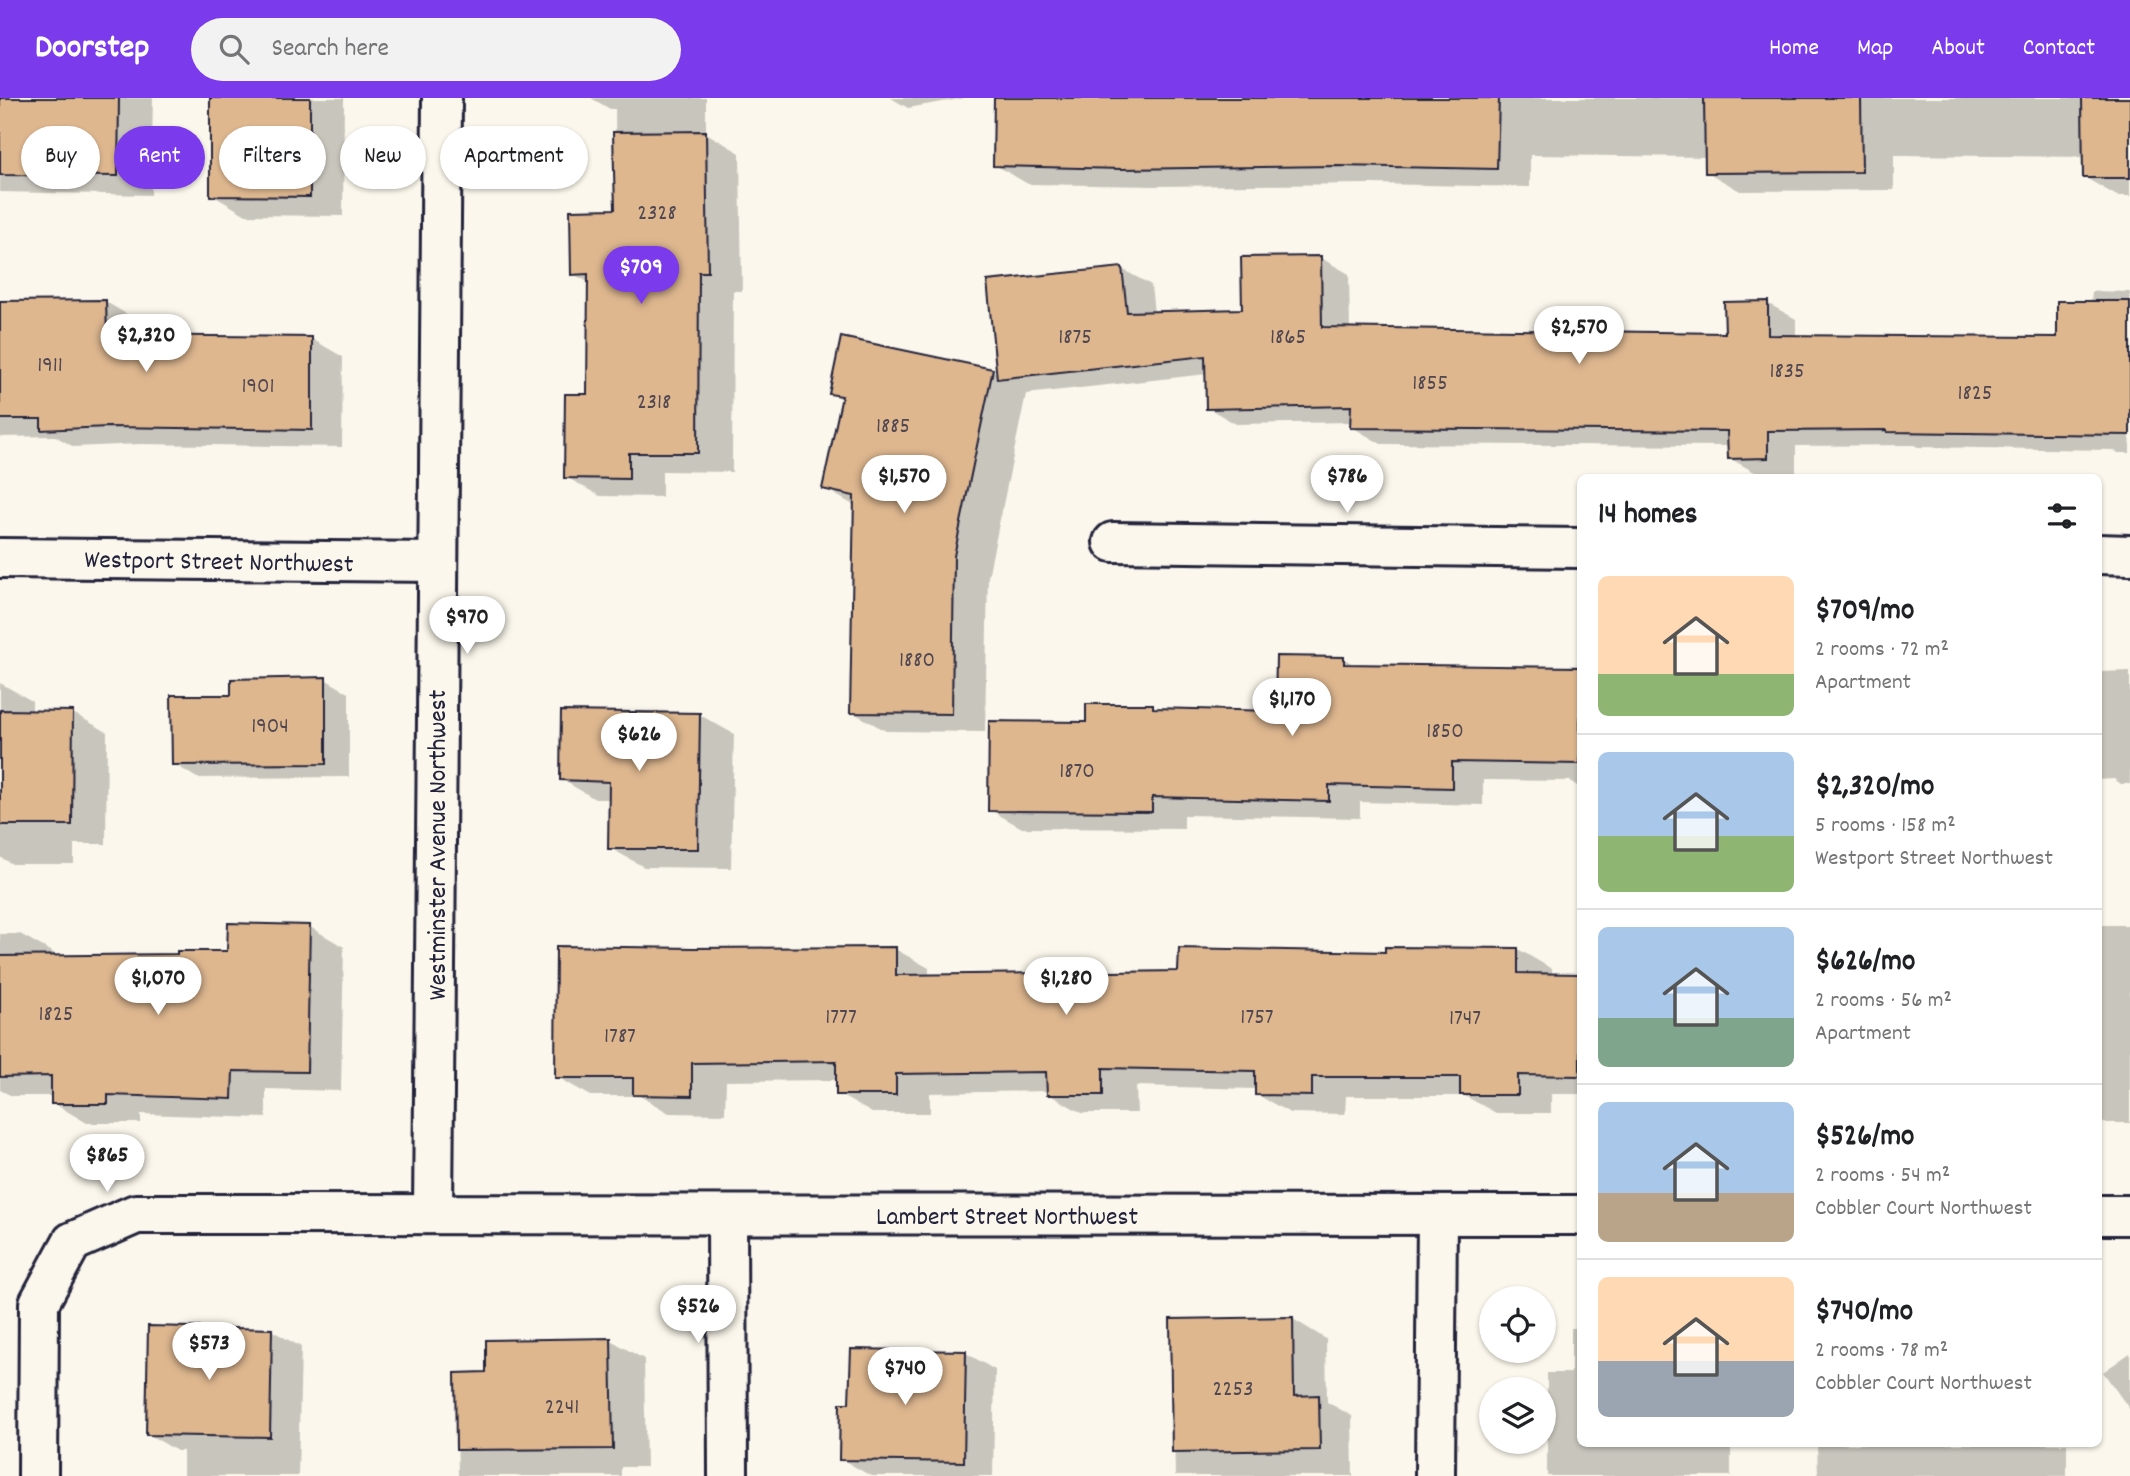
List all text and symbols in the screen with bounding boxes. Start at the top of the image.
search box [191,18,681,81]
text: Doorstep [35,26,149,73]
icon: search [215,30,253,68]
text: Search here [271,31,389,68]
text: Home [1769,32,1819,66]
text: Map [1857,32,1893,66]
text: About [1931,32,1985,66]
text: Contact [2023,32,2095,66]
chip: Buy [21,126,100,189]
chip: Rent [114,126,205,189]
chip: Filters [219,126,326,189]
chip: New [340,126,426,189]
chip: Apartment [440,126,588,189]
house number: 2328 [637,198,677,231]
pin: $709 [600,246,682,306]
text: $709 [619,252,663,285]
pin: $2,570 [1522,306,1636,366]
text: $2,570 [1550,312,1608,345]
pin: $2,320 [89,314,203,374]
text: $2,320 [117,320,175,353]
house number: 1875 [1058,322,1092,355]
house number: 1865 [1270,322,1306,355]
house number: 1911 [37,350,63,383]
house number: 1835 [1769,356,1805,389]
house number: 1855 [1412,368,1448,401]
house number: 1901 [241,371,275,404]
house number: 1825 [1958,378,1992,411]
house number: 2318 [637,387,671,420]
house number: 1885 [876,411,910,444]
pin: $1,570 [847,456,961,515]
pin: $786 [1306,456,1388,515]
text: $1,570 [877,461,931,494]
text: $786 [1327,461,1367,494]
text: 14 homes [1598,495,1697,538]
icon: filters [2043,497,2081,535]
street label: Westport Street Northwest [84,543,354,584]
text: $709/mo [1815,591,1914,634]
pin: $970 [426,596,508,656]
text: $970 [445,602,489,635]
icon: home [1654,604,1738,688]
text: 2 rooms · 72 m² [1815,634,1949,667]
house number: 1880 [899,645,935,678]
text: Apartment [1815,667,1911,700]
pin: $1,170 [1235,678,1349,738]
text: $1,170 [1268,684,1316,717]
street label: Westminster Avenue Northwest [421,689,458,1000]
house number: 1904 [251,711,289,744]
pin: $626 [598,714,680,773]
house number: 1850 [1426,716,1464,749]
text: $626 [617,719,661,752]
house number: 1870 [1059,756,1095,789]
text: $2,320/mo [1815,767,1934,810]
icon: home [1654,780,1738,864]
text: 5 rooms · 158 m² [1815,810,1956,843]
text: Westport Street Northwest [1815,843,2053,876]
text: $626/mo [1815,942,1915,985]
icon: home [1654,955,1738,1039]
pin: $1,070 [101,958,215,1017]
pin: $1,280 [1009,958,1123,1017]
text: $1,070 [131,963,185,996]
text: $1,280 [1040,963,1092,996]
text: 2 rooms · 56 m² [1815,985,1952,1018]
house number: 1825 [39,999,73,1032]
house number: 1777 [825,1002,857,1035]
house number: 1757 [1240,1002,1274,1035]
house number: 1747 [1449,1003,1481,1036]
text: Apartment [1815,1018,1911,1051]
house number: 1787 [604,1021,636,1054]
text: $526/mo [1815,1117,1914,1160]
icon: home [1654,1130,1738,1214]
pin: $865 [66,1134,148,1194]
text: $865 [86,1140,128,1173]
text: 2 rooms · 54 m² [1815,1160,1950,1193]
text: Cobbler Court Northwest [1815,1193,2032,1226]
street label: Lambert Street Northwest [876,1200,1138,1237]
pin: $526 [657,1286,739,1345]
map controls [1479,1286,1556,1454]
button: locate [1479,1286,1556,1363]
text: $526 [676,1291,720,1324]
text: $740/mo [1815,1292,1913,1335]
icon: home [1654,1305,1738,1389]
pin: $573 [168,1322,250,1382]
text: $573 [188,1328,230,1361]
text: 2 rooms · 78 m² [1815,1335,1948,1368]
pin: $740 [864,1348,946,1407]
text: $740 [884,1353,926,1386]
text: Cobbler Court Northwest [1815,1368,2032,1401]
house number: 2253 [1213,1374,1253,1407]
button: layers [1479,1377,1556,1454]
house number: 2241 [545,1392,579,1425]

